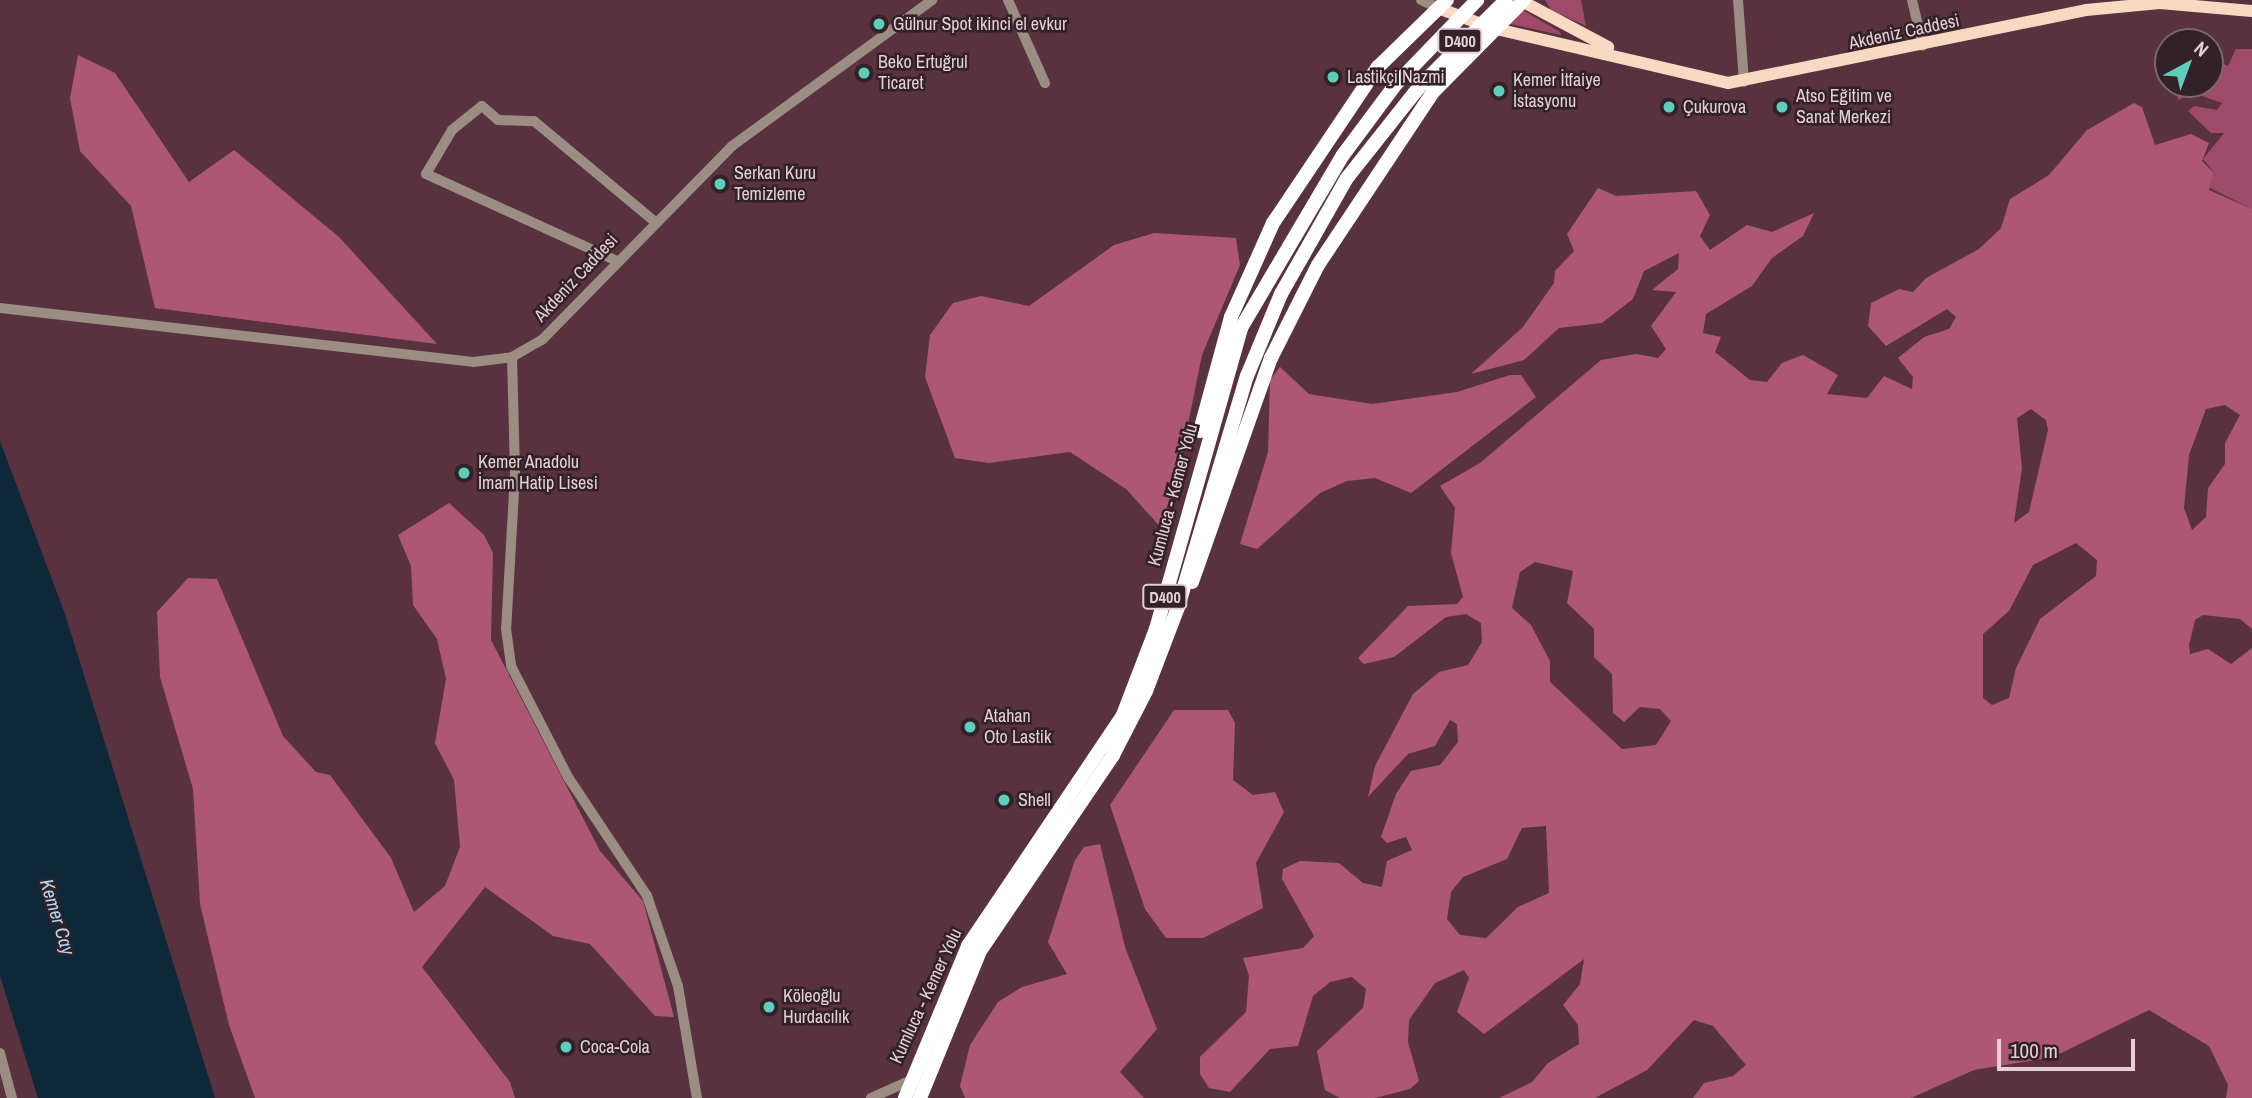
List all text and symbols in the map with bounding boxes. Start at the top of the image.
street label: Akdeniz Caddesi [1847,10,1961,54]
place label: Gülnur Spot ikinci el evkur [893,13,1067,35]
marker: Gülnur Spot ikinci el evkur [871,16,887,32]
road number: D400 [1437,28,1483,54]
north arrow [2154,28,2224,98]
text: N [2189,35,2214,62]
place label: Beko Ertuğrul Ticaret [878,52,967,94]
marker: Beko Ertuğrul Ticaret [856,65,872,81]
place label: Lastikçi Nazmi [1347,66,1445,88]
marker: Lastikçi Nazmi [1325,69,1341,85]
place label: Kemer İtfaiye İstasyonu [1513,70,1601,112]
marker: Kemer İtfaiye İstasyonu [1491,83,1507,99]
place label: Atso Eğitim ve Sanat Merkezi [1796,86,1892,128]
place label: Çukurova [1683,96,1746,118]
marker: Çukurova [1661,99,1677,115]
marker: Atso Eğitim ve Sanat Merkezi [1774,99,1790,115]
place label: Serkan Kuru Temizleme [734,163,816,206]
marker: Serkan Kuru Temizleme [712,176,728,192]
street label: Akdeniz Caddesi [530,230,622,326]
street label: Kumluca - Kemer Yolu [1144,421,1202,569]
place label: Kemer Anadolu İmam Hatip Lisesi [478,452,598,494]
marker: Kemer Anadolu İmam Hatip Lisesi [456,465,472,481]
road number: D400 [1142,584,1188,610]
place label: Atahan Oto Lastik [984,706,1051,748]
marker: Atahan Oto Lastik [962,719,978,735]
place label: Shell [1018,789,1051,811]
marker: Shell [996,792,1012,808]
water label: Kemer Cay [35,876,79,958]
street label: Kumluca - Kemer Yolu [885,925,967,1067]
place label: Köleoğlu Hurdacılık [783,986,849,1028]
marker: Köleoğlu Hurdacılık [761,999,777,1015]
scale bar [2000,1024,2138,1068]
place label: Coca-Cola [580,1036,650,1058]
text: 100 m [2010,1036,2058,1065]
marker: Coca-Cola [558,1039,574,1055]

